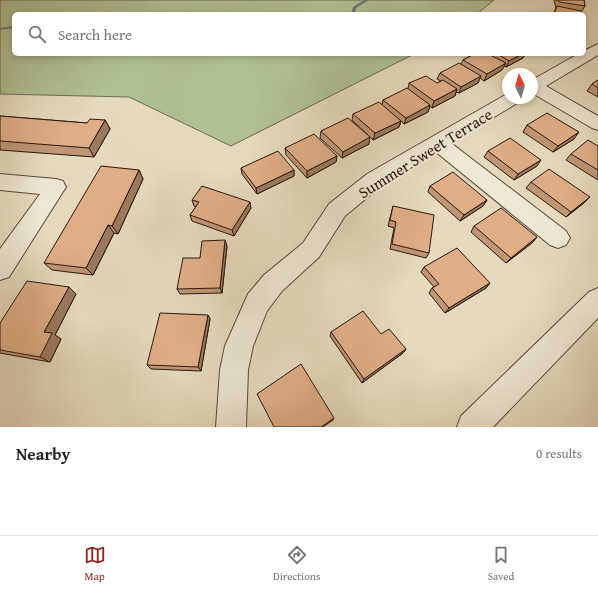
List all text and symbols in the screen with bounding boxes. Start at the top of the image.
search box [12,12,586,56]
icon: search [26,23,48,45]
text: Search here [58,24,132,45]
north arrow [502,68,538,104]
street label: Summer Sweet Terrace [353,102,497,204]
text: Nearby [16,441,70,466]
text: 0 results [536,444,582,463]
tab: Map [84,544,106,584]
tab: Directions [273,544,320,584]
tab: Saved [488,544,514,584]

